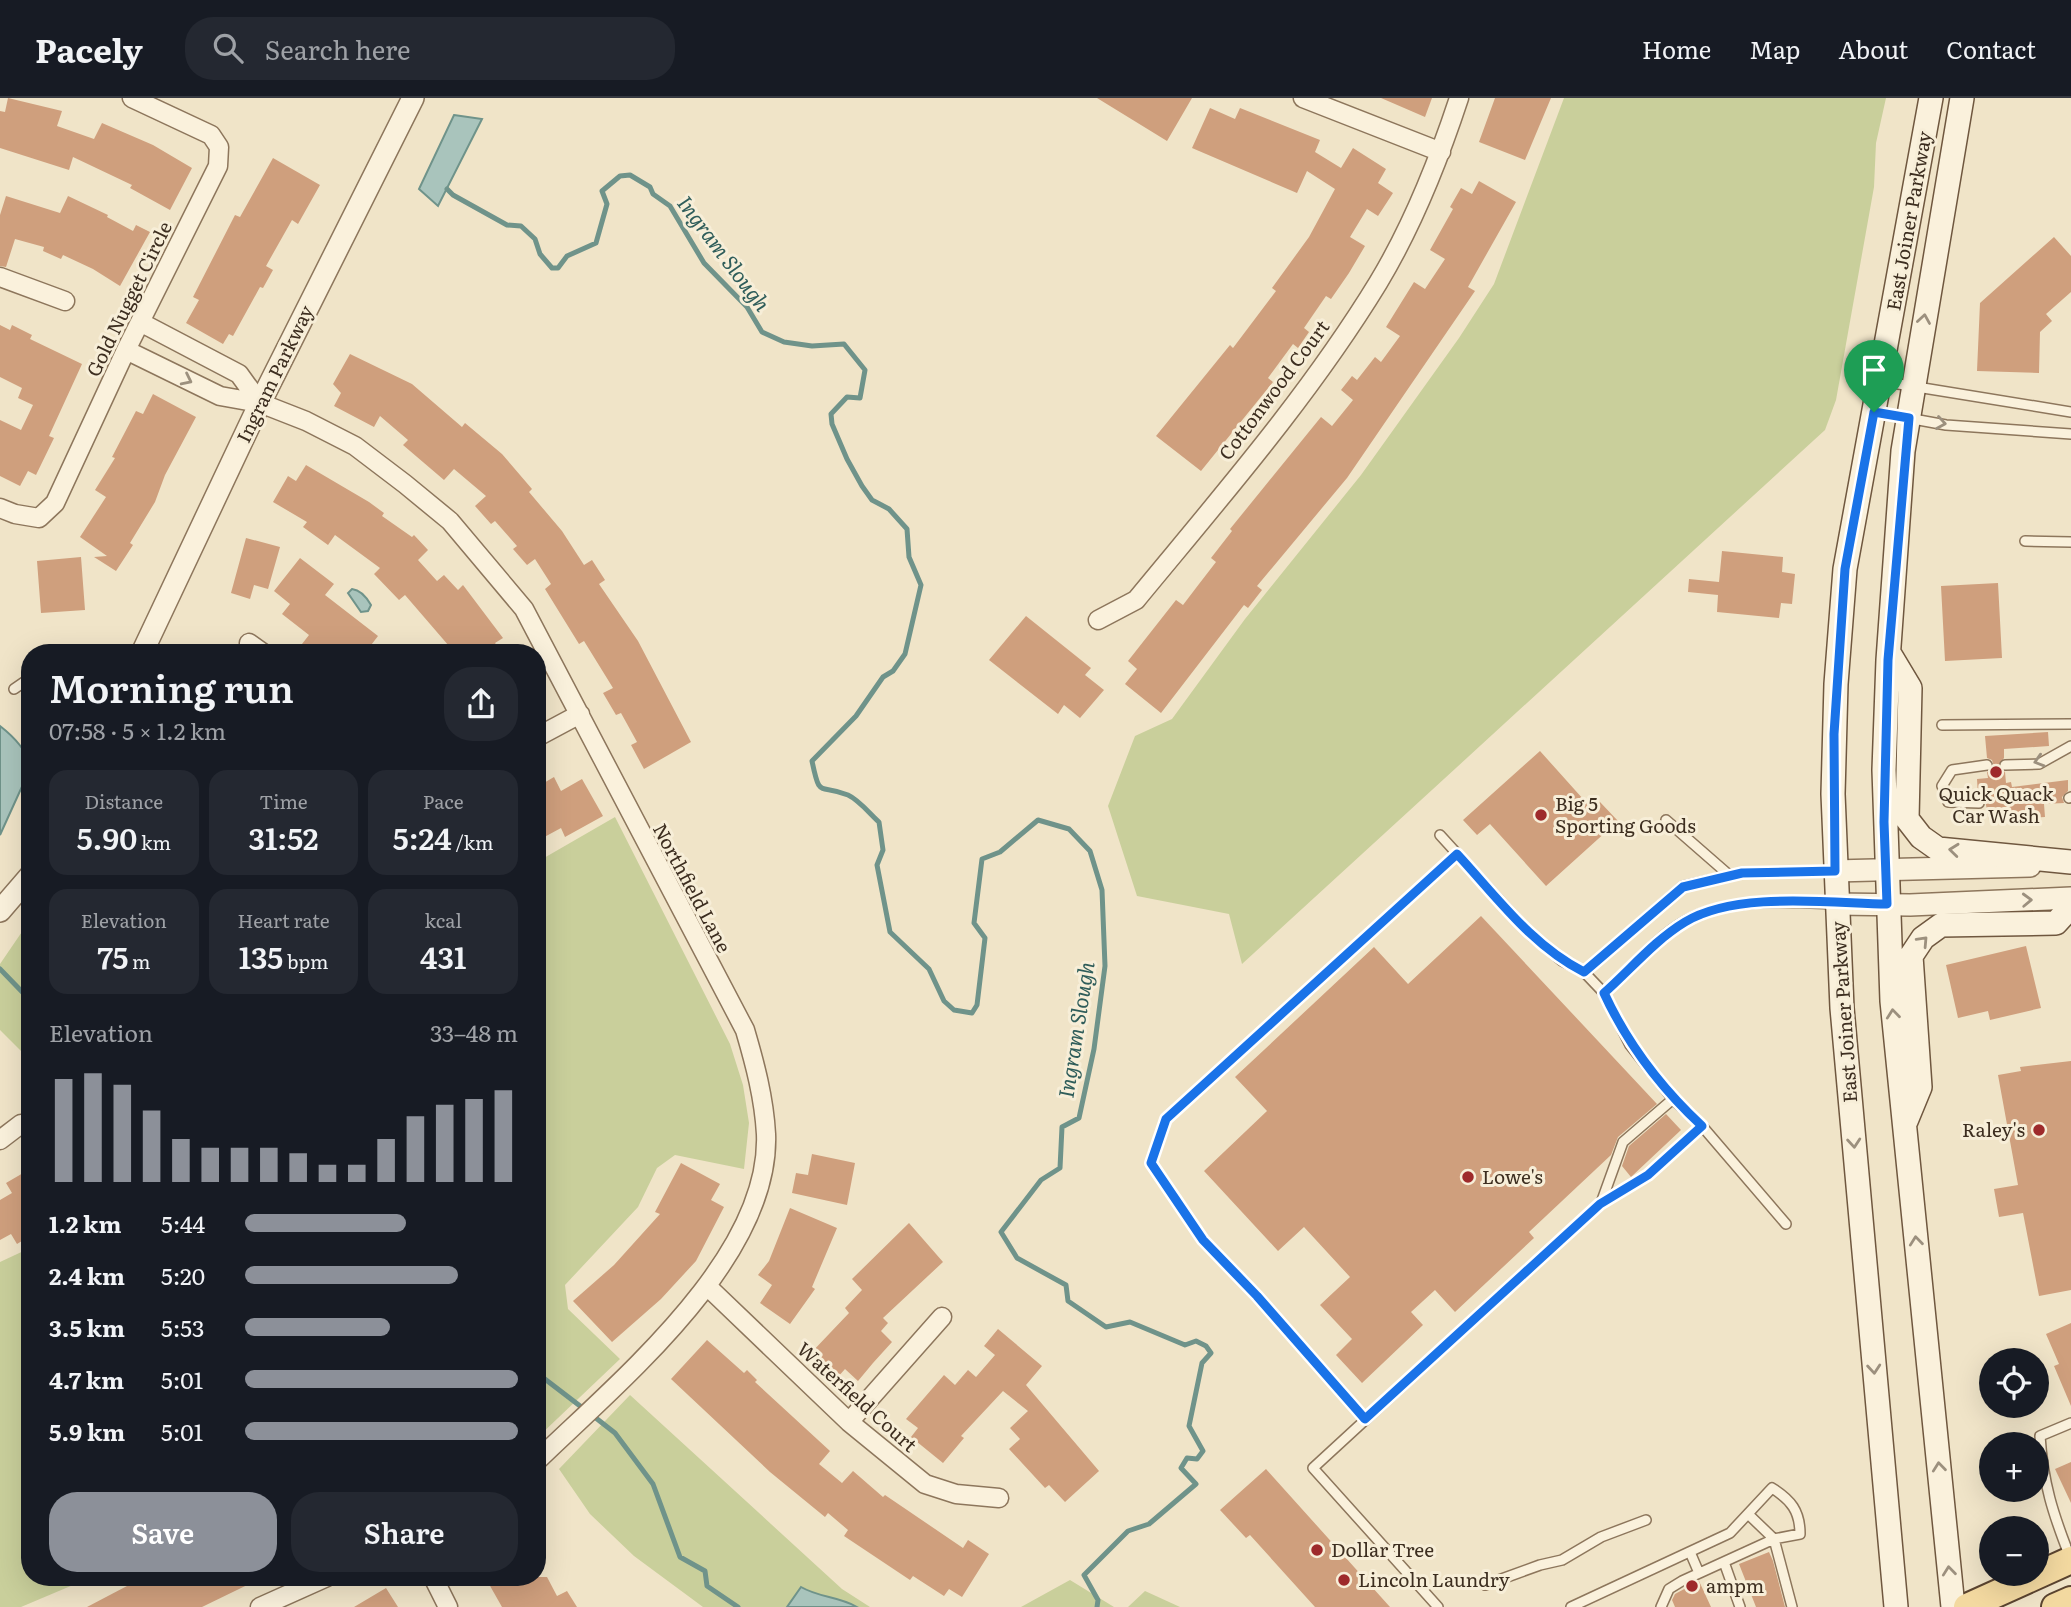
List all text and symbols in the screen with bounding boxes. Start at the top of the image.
search box [185,17,675,80]
text: Pacely [35,24,143,73]
icon: search [209,29,247,67]
text: Search here [265,29,411,68]
text: Home [1642,31,1711,66]
text: Map [1749,31,1800,66]
text: About [1838,31,1908,66]
text: Contact [1946,31,2036,66]
street label: East Joiner Parkway [1878,129,1938,313]
water label: Ingram Slough [671,188,779,317]
street label: Gold Nugget Circle [78,216,178,381]
street label: Ingram Parkway [229,300,320,447]
street label: Cottonwood Court [1211,313,1335,465]
one-way arrow [1916,313,1931,325]
pin [1844,340,1904,412]
icon: arrive [1855,351,1893,389]
one-way arrow [180,372,192,386]
one-way arrow [1935,415,1947,430]
text: Morning run [49,658,294,715]
button: share [444,667,518,741]
text: 07:58 · 5 × 1.2 km [49,713,226,747]
one-way arrow [2034,752,2046,767]
marker: Quick Quack Car Wash [1988,764,2004,780]
place label: Quick Quack Car Wash [1938,779,2054,829]
text: Distance [85,787,163,815]
text: Time [259,787,308,815]
text: Pace [423,787,464,815]
place label: Big 5 Sporting Goods [1555,789,1696,839]
marker: Big 5 Sporting Goods [1533,807,1549,823]
text: 5.90 [77,815,137,859]
text: 31:52 [248,815,319,859]
text: 5:24 [393,815,452,859]
street label: Northfield Lane [647,818,739,957]
text: km [137,828,171,856]
text: /km [452,828,493,856]
one-way arrow [1949,843,1960,858]
one-way arrow [2021,893,2032,908]
text: Elevation [81,906,167,934]
text: Heart rate [237,906,330,934]
text: kcal [424,906,462,934]
street label: East Joiner Parkway [1823,920,1863,1104]
text: 75 [97,934,128,978]
text: 135 [239,934,283,978]
text: 431 [420,934,466,978]
one-way arrow [1915,936,1928,949]
text: m [128,947,151,975]
text: bpm [283,947,328,975]
water label: Ingram Slough [1048,959,1101,1100]
one-way arrow [1886,1009,1901,1020]
text: Elevation [49,1015,153,1049]
text: 33–48 m [430,1015,518,1049]
place label: Raley's [1962,1115,2025,1143]
marker: Raley's [2031,1122,2047,1138]
one-way arrow [1846,1137,1861,1148]
place label: Lowe's [1482,1162,1543,1190]
marker: Lowe's [1460,1169,1476,1185]
text: 1.2 km [49,1206,121,1240]
text: 5:44 [161,1206,205,1240]
one-way arrow [1909,1235,1924,1246]
text: 2.4 km [49,1258,125,1292]
text: 5:20 [161,1258,205,1292]
text: 3.5 km [49,1310,125,1344]
text: 5:53 [161,1310,205,1344]
street label: Waterfield Court [792,1335,924,1458]
map controls [1979,1348,2049,1586]
button: locate [1979,1348,2049,1418]
text: 4.7 km [49,1362,124,1396]
text: 5:01 [161,1362,203,1396]
one-way arrow [1866,1364,1881,1375]
text: 5.9 km [49,1414,125,1448]
text: 5:01 [161,1414,203,1448]
button: + [1979,1432,2049,1502]
one-way arrow [1932,1461,1947,1472]
button: Save [49,1492,277,1572]
button: Share [291,1492,518,1572]
button: − [1979,1516,2049,1586]
place label: Dollar Tree [1331,1535,1434,1563]
marker: Dollar Tree [1309,1542,1325,1558]
place label: Lincoln Laundry [1358,1565,1510,1593]
one-way arrow [1942,1565,1957,1576]
place label: ampm [1706,1571,1764,1599]
marker: Lincoln Laundry [1336,1572,1352,1588]
marker: ampm [1684,1578,1700,1594]

